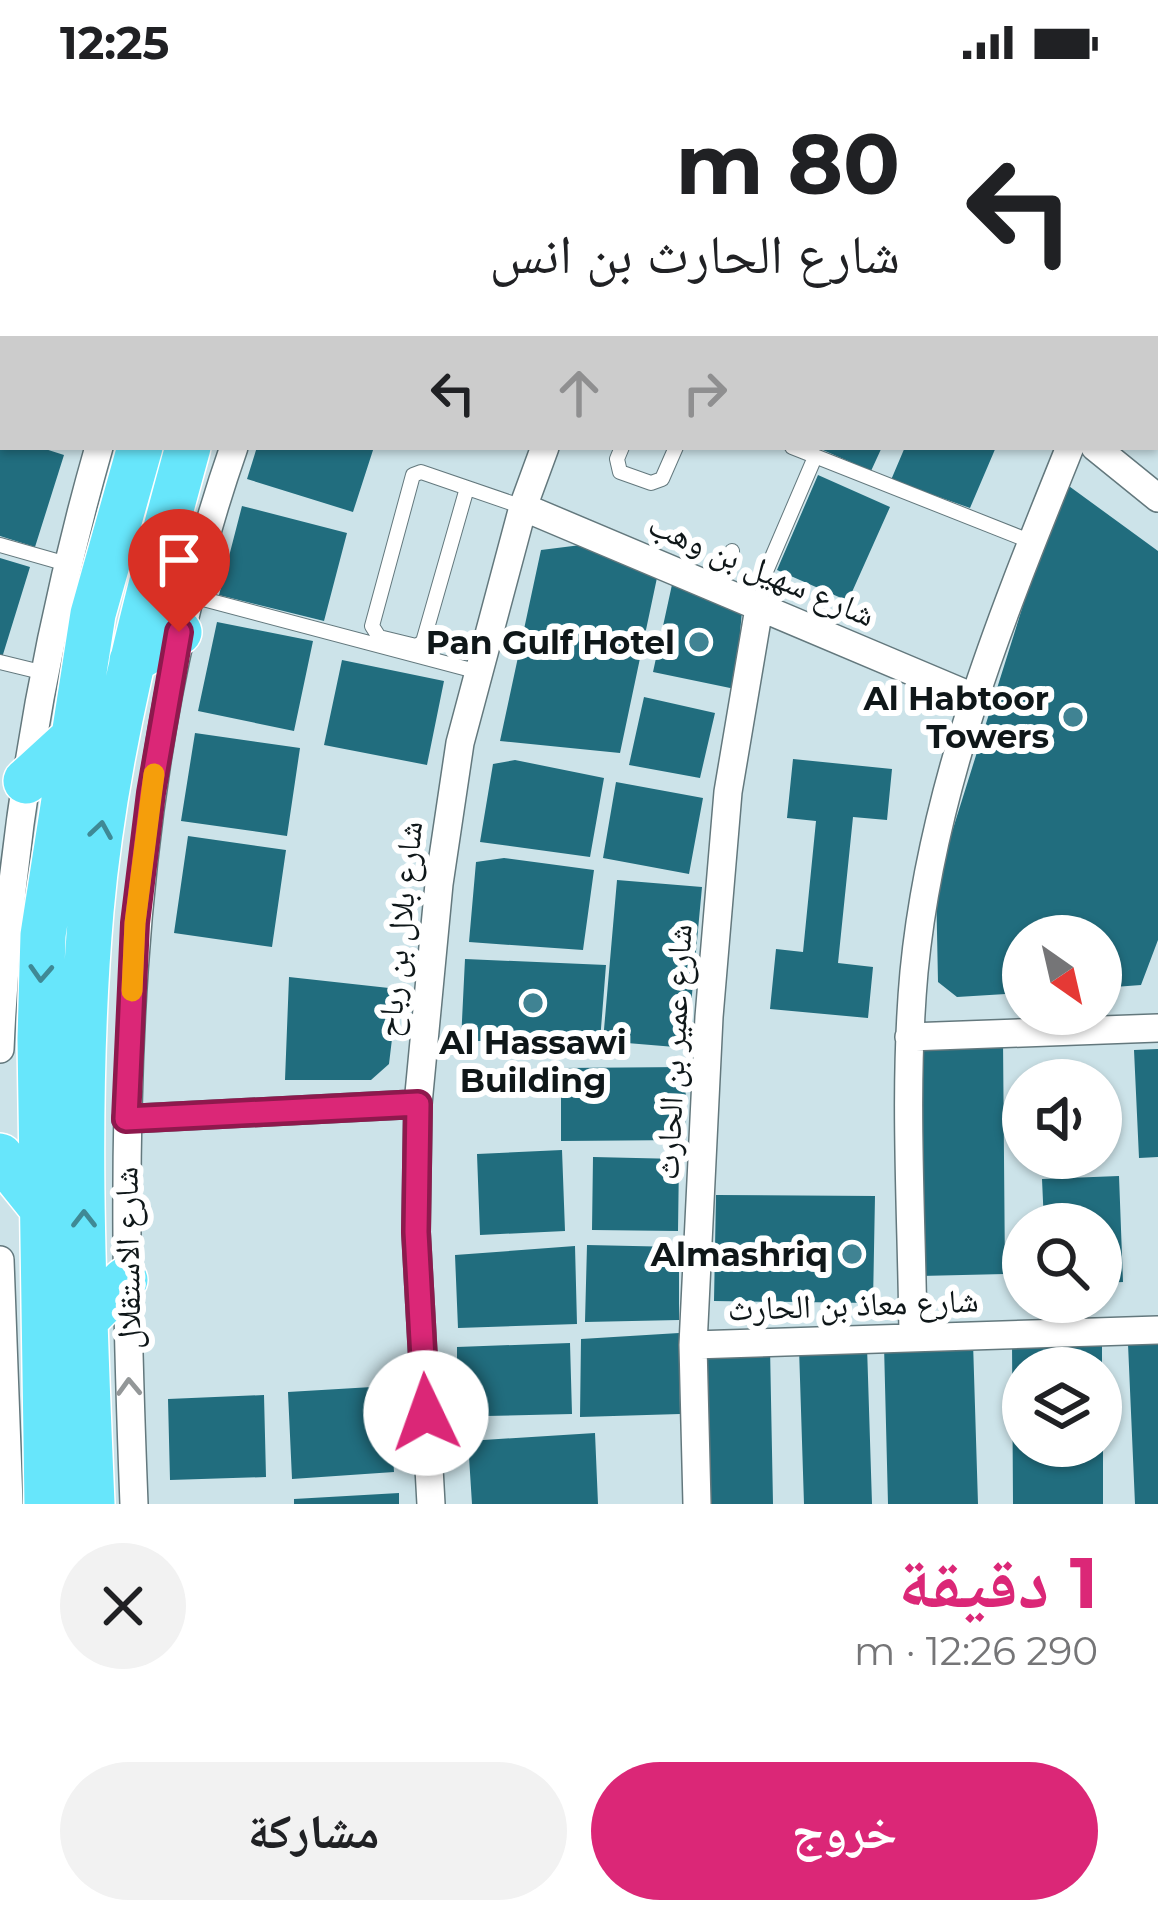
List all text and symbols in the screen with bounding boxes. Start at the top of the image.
text: 12:25 [60,15,169,70]
text: 80 m [676,113,900,215]
icon: left [942,132,1098,288]
text: شارع الحارث بن انس [489,221,900,287]
icon: left [420,360,486,426]
icon: ahead [546,360,612,426]
icon: right [672,360,738,426]
street label: شارع سهيل بن وهب [642,503,881,636]
pin [128,509,230,632]
icon: arrive [146,527,212,593]
place label: Pan Gulf Hotel [426,622,675,662]
marker: Pan Gulf Hotel [686,629,712,655]
place label: Al Habtoor Towers [862,678,1049,756]
marker: Al Habtoor Towers [1060,704,1086,730]
street label: شارع بلال بن رباح [368,819,431,1039]
one-way arrow [87,820,113,840]
north arrow [1002,915,1122,1035]
map controls [1002,915,1122,1467]
street label: شارع عمير بن الحارث [646,923,701,1181]
one-way arrow [28,964,54,983]
marker: Al Hassawi Building [520,990,546,1016]
place label: Al Hassawi Building [438,1022,627,1100]
button: sound [1002,1059,1122,1179]
street label: شارع الاستقلال [105,1166,150,1350]
button: search [1002,1203,1122,1323]
one-way arrow [71,1209,97,1227]
place label: Almashriq [650,1234,828,1274]
marker: Almashriq [839,1241,865,1267]
street label: شارع معاذ بن الحارث [727,1280,979,1329]
button: layers [1002,1347,1122,1467]
position arrow [363,1350,489,1476]
one-way arrow [117,1377,143,1396]
text: 1 دقيقة [898,1538,1098,1626]
button: close [60,1543,186,1669]
text: 290 m · 12:26 [854,1627,1098,1675]
button: مشاركة [60,1762,567,1900]
button: خروج [591,1762,1098,1900]

